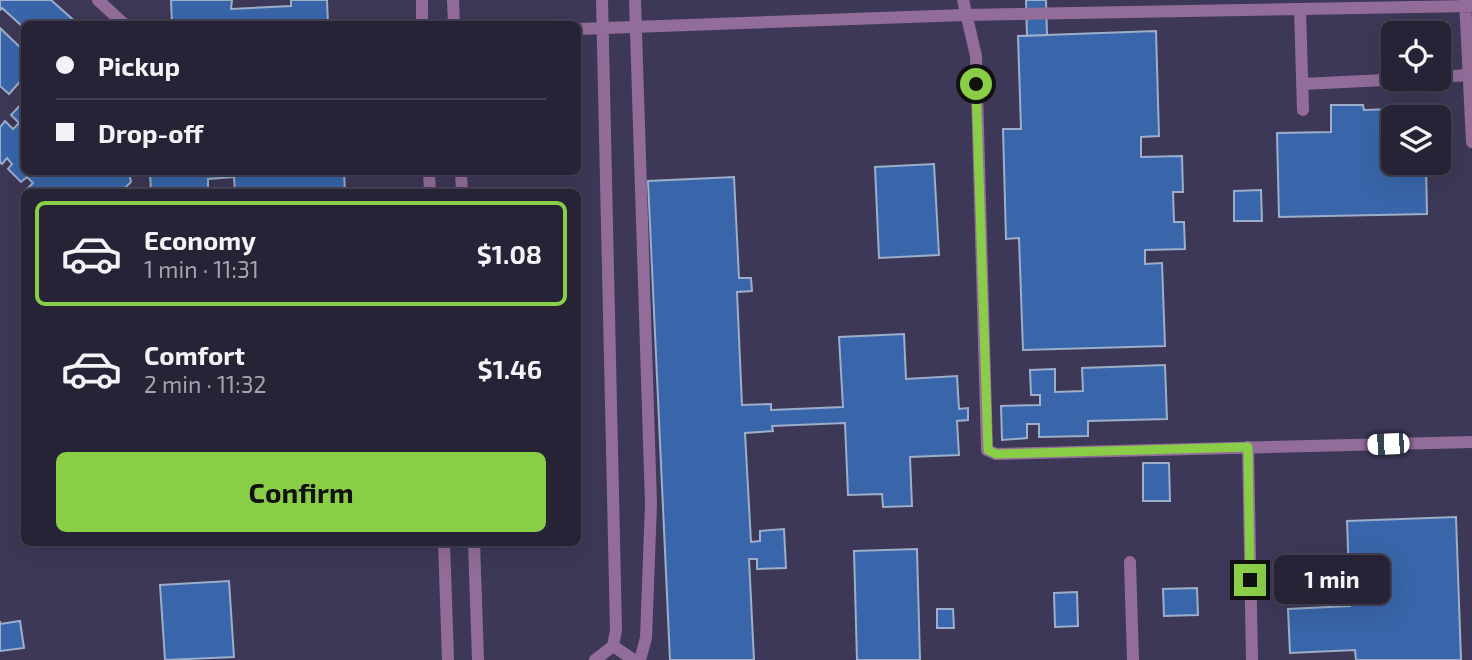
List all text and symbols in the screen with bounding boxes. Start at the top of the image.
map controls [1381,21,1451,175]
button: locate [1381,21,1451,91]
text: Pickup [98,50,180,81]
route start [960,68,992,100]
button: layers [1381,105,1451,175]
text: Drop-off [98,117,203,148]
icon: car [60,222,123,285]
text: Economy [144,224,256,255]
text: $1.08 [477,238,542,269]
text: 1 min · 11:31 [144,255,259,283]
icon: car [60,337,123,400]
text: Comfort [144,339,245,370]
text: $1.46 [478,353,542,384]
text: 2 min · 11:32 [144,370,266,398]
car [1367,433,1410,455]
button: Confirm [56,452,546,532]
callout: 1 min [1274,556,1390,604]
route end [1234,564,1266,596]
text: 1 min [1304,565,1360,593]

